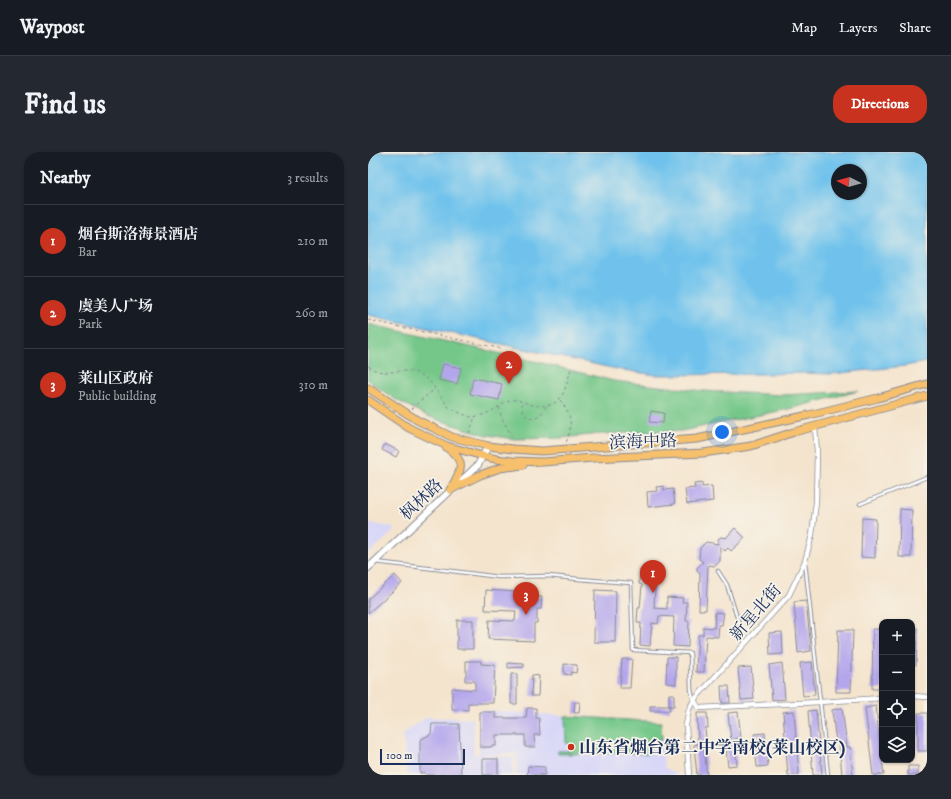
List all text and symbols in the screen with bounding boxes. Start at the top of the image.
text: Waypost [20,16,84,39]
text: Map [791,19,817,37]
text: Layers [839,19,877,37]
text: Share [899,19,931,37]
button: Directions [833,85,927,123]
text: Find us [24,87,106,122]
north arrow [831,164,867,200]
text: Nearby [40,167,90,189]
text: 3 results [287,170,328,186]
text: 烟台斯洛海景酒店 [78,225,198,244]
text: 1 [51,233,55,249]
text: 210 m [297,233,328,249]
text: Bar [78,244,97,260]
text: 虞美人广场 [78,297,153,316]
text: 2 [50,305,56,321]
text: 260 m [295,305,328,321]
text: Park [78,316,102,332]
pin: 2 [496,351,522,384]
text: 莱山区政府 [78,369,153,388]
text: 3 [51,377,55,393]
text: 310 m [299,377,328,393]
text: Public building [78,388,156,404]
your location [712,422,732,442]
street label: 滨海中路 [609,430,677,454]
street label: 枫林路 [396,474,448,525]
pin: 1 [640,560,666,593]
street label: 新星北街 [725,580,786,646]
pin: 3 [513,582,539,615]
map controls [879,619,915,763]
button: + [879,619,915,655]
button: − [879,655,915,691]
button: locate [879,691,915,727]
button: layers [879,727,915,763]
place label: 山东省烟台第二中学南校(莱山校区) [579,737,846,759]
marker: 山东省烟台第二中学南校(莱山校区) [566,742,576,752]
scale bar [380,747,465,766]
text: 100 m [386,749,412,763]

